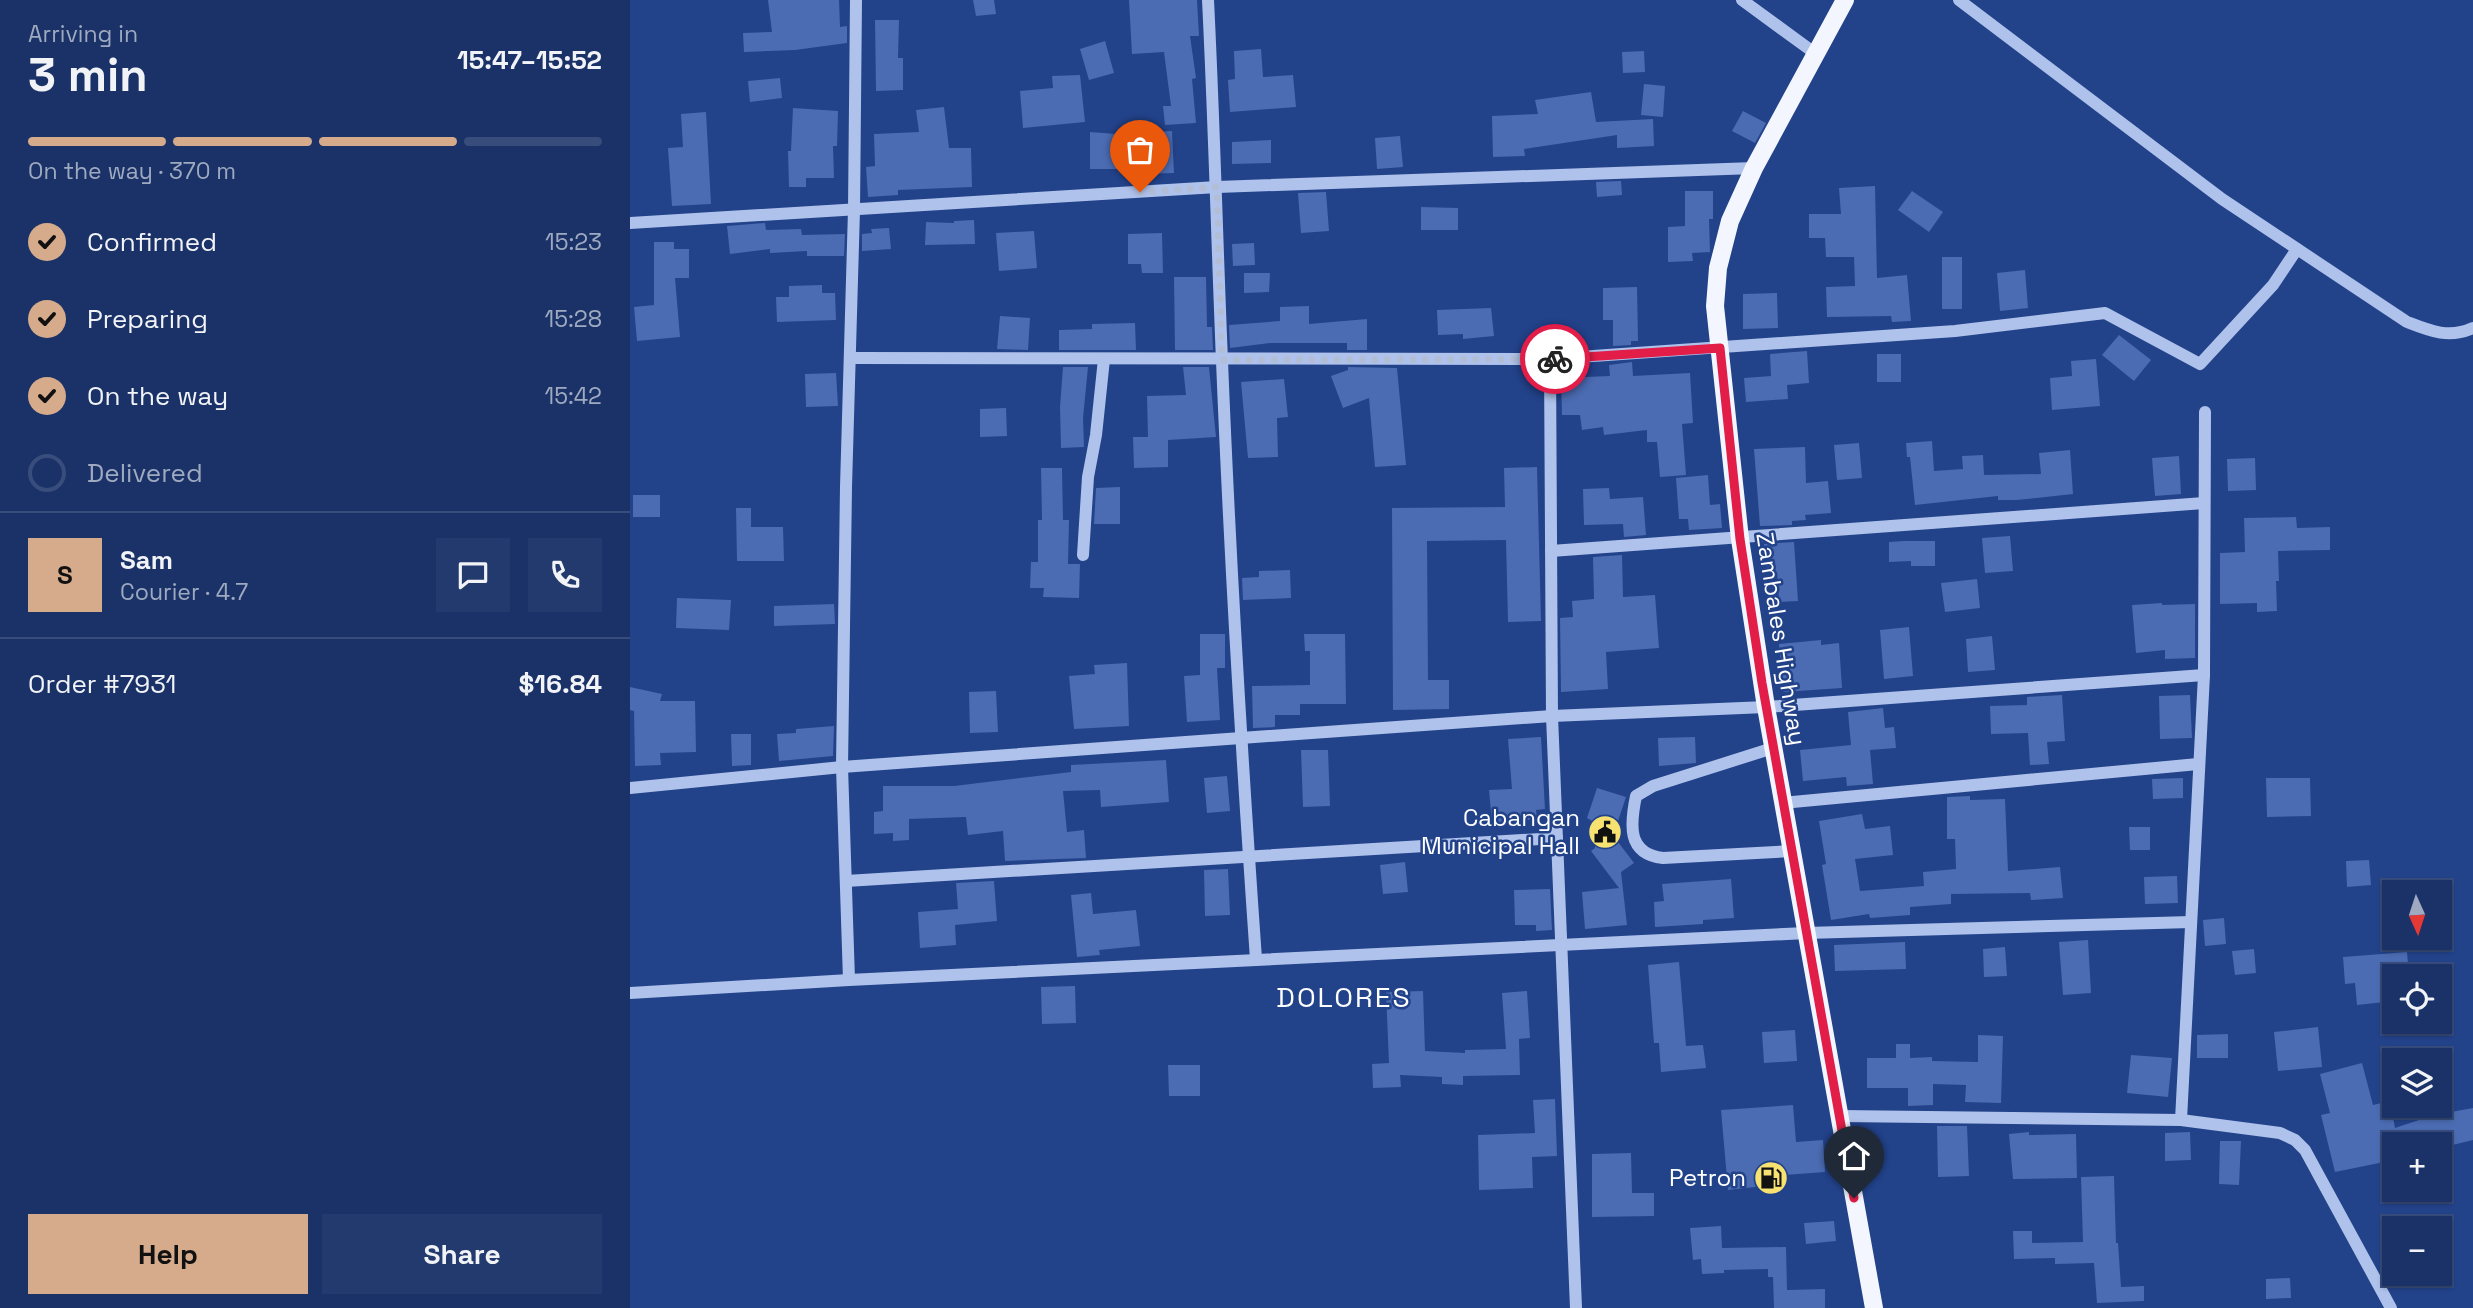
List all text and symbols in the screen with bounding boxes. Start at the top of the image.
text: Arriving in [28,19,138,49]
text: 15:47–15:52 [457,43,602,77]
text: 3 min [28,46,148,104]
pin [1110,120,1170,192]
icon: bag [1121,131,1159,169]
text: On the way · 370 m [28,156,236,186]
icon: check [28,223,66,261]
text: Confirmed [87,225,217,259]
text: 15:23 [545,227,602,257]
icon: check [28,300,66,338]
text: Preparing [87,302,208,336]
text: 15:28 [545,304,602,334]
courier [1520,324,1590,394]
icon: bike [1536,340,1574,378]
icon: check [28,377,66,415]
text: On the way [87,379,228,413]
text: 15:42 [545,381,602,411]
text: Delivered [87,456,203,490]
street label: Zambales Highway [1749,530,1814,748]
button: chat [436,538,510,612]
button: phone [528,538,602,612]
text: Sam [120,543,173,577]
text: S [57,558,73,592]
text: Courier · 4.7 [120,577,248,607]
text: Order #7931 [28,667,176,701]
text: $16.84 [519,667,602,701]
place label: Cabangan Municipal Hall [1421,802,1580,861]
public building icon: Cabangan Municipal Hall [1586,813,1624,851]
north arrow [2382,880,2452,950]
map controls [2382,880,2452,1286]
button: locate [2382,964,2452,1034]
district label: DOLORES [1276,979,1412,1015]
button: layers [2382,1048,2452,1118]
pin [1824,1126,1884,1198]
button: + [2382,1132,2452,1202]
icon: home [1835,1137,1873,1175]
fuel station icon: Petron [1752,1159,1790,1197]
place label: Petron [1669,1162,1746,1193]
button: Help [28,1214,308,1294]
button: Share [322,1214,602,1294]
button: − [2382,1216,2452,1286]

